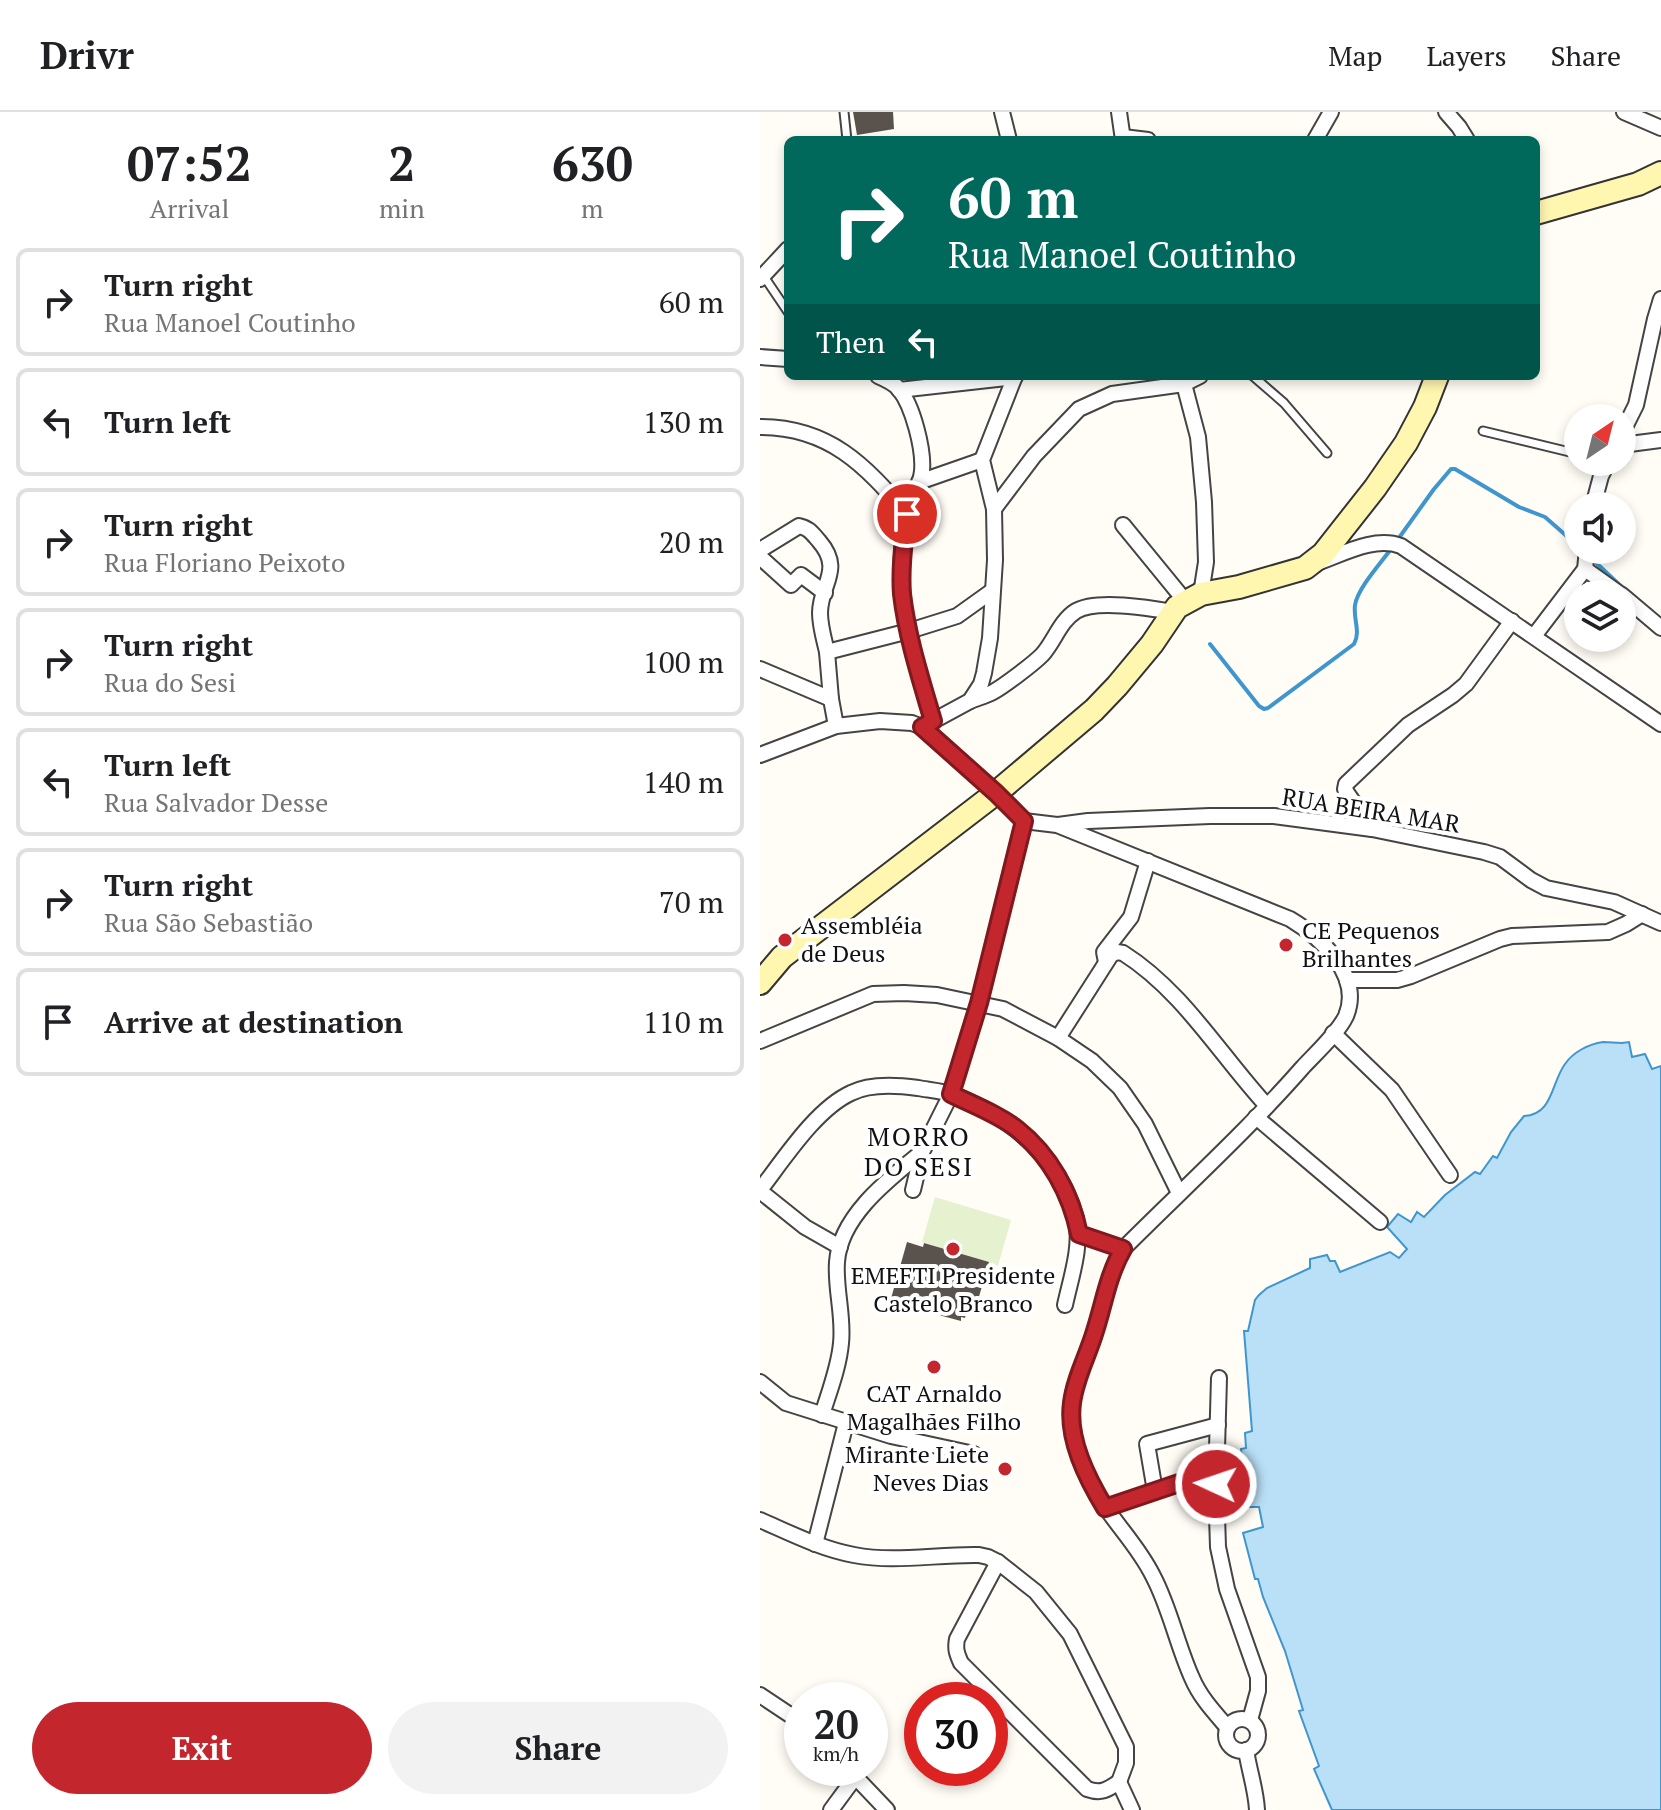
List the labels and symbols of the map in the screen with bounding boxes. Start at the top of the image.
north arrow [1564,404,1636,476]
pin [873,480,941,548]
street label: RUA BEIRA MAR [1280,780,1463,840]
place label: Assembléia de Deus [801,909,923,969]
place label: CE Pequenos Brilhantes [1302,914,1440,974]
marker: Assembléia de Deus [776,931,794,949]
marker: CE Pequenos Brilhantes [1277,936,1295,954]
district label: MORRO DO SESI [864,1119,974,1183]
marker: EMEFTI Presidente Castelo Branco [944,1240,962,1258]
place label: EMEFTI Presidente Castelo Branco [851,1259,1055,1319]
marker: CAT Arnaldo Magalhães Filho [925,1358,943,1376]
place label: CAT Arnaldo Magalhães Filho [847,1377,1021,1437]
place label: Mirante Liete Neves Dias [845,1438,989,1498]
position arrow [1174,1442,1258,1526]
marker: Mirante Liete Neves Dias [996,1460,1014,1478]
speed limit sign: 30 [904,1682,1008,1786]

